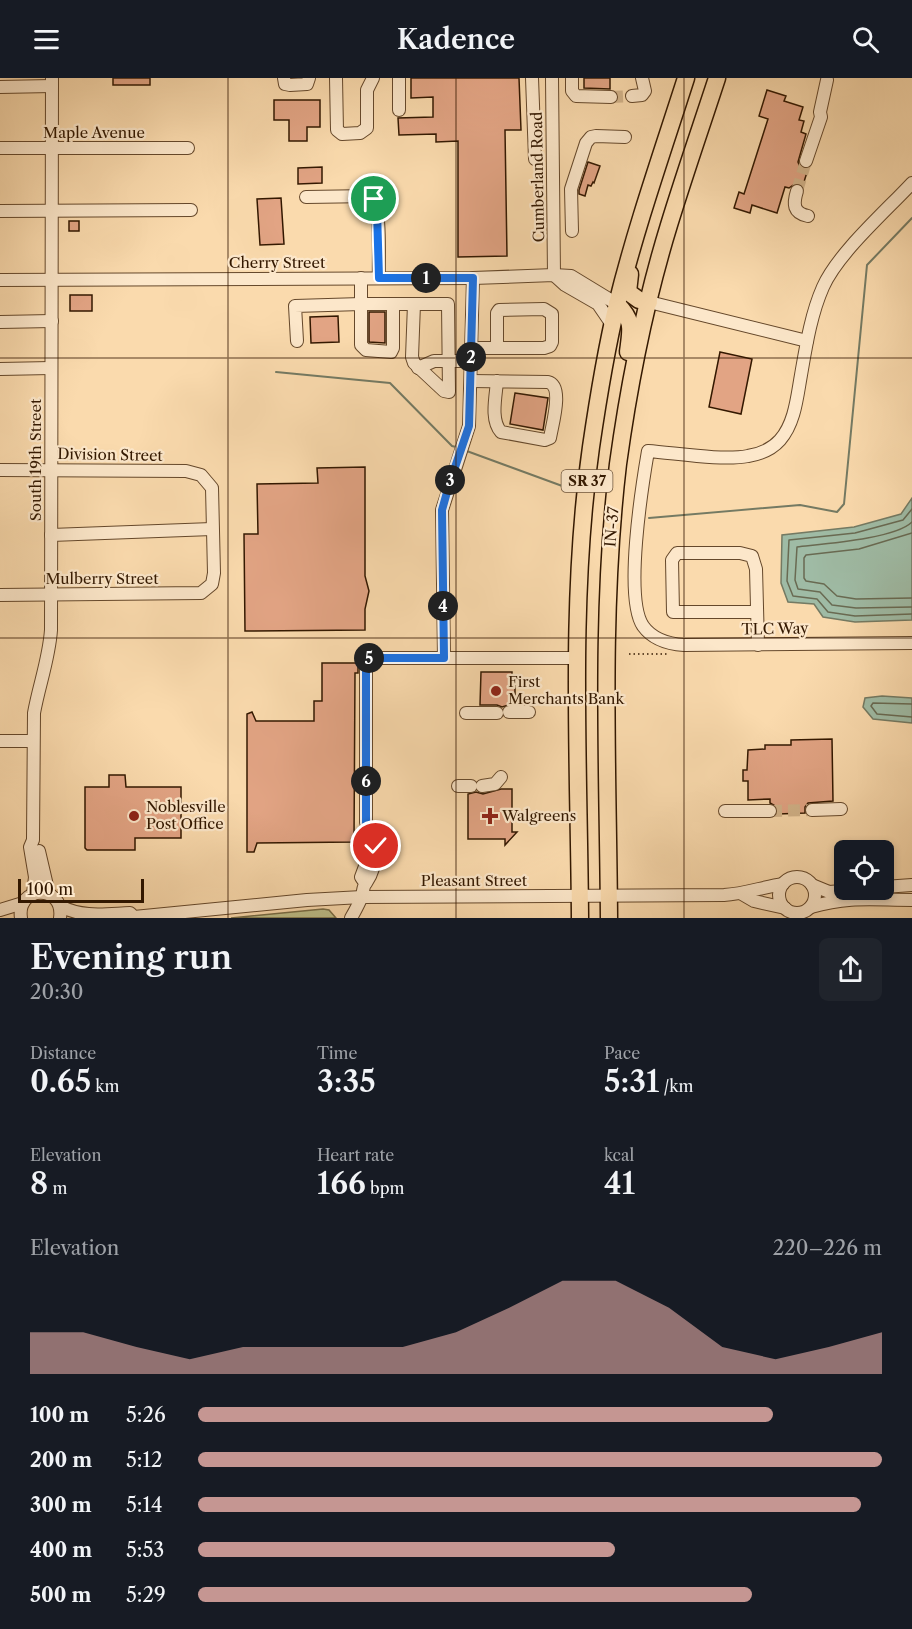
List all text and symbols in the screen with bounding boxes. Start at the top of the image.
icon: menu [30,23,63,56]
text: Kadence [397,23,515,56]
icon: search [849,23,882,56]
street label: Cumberland Road [527,112,548,242]
street label: Maple Avenue [43,123,145,142]
pin [348,173,399,224]
icon: arrive [357,182,390,215]
street label: Cherry Street [229,253,326,272]
pin: 1 [411,263,441,293]
text: 1 [422,268,430,288]
pin: 2 [456,342,486,372]
text: 2 [466,347,476,367]
street label: South 19th Street [26,398,45,521]
street label: Division Street [57,444,164,465]
pin: 3 [435,465,465,495]
text: 3 [445,470,455,490]
road number: SR 37 [562,470,612,492]
street label: IN-37 [600,505,623,548]
street label: Mulberry Street [45,569,159,588]
pin: 4 [428,591,458,621]
text: 4 [438,596,448,616]
street label: TLC Way [741,618,809,639]
pin: 5 [354,643,384,673]
text: 5 [365,648,373,668]
place label: First Merchants Bank [508,672,626,708]
marker: First Merchants Bank [489,684,503,698]
pin: 6 [351,766,381,796]
text: 6 [361,771,371,791]
place label: Noblesville Post Office [146,797,226,833]
place label: Walgreens [501,806,576,825]
marker: Noblesville Post Office [127,809,141,823]
marker: Walgreens [483,809,497,823]
pin [350,820,401,871]
icon: check [359,829,392,862]
map controls [834,840,894,900]
button: locate [834,840,894,900]
street label: Pleasant Street [421,871,528,890]
scale bar [18,876,144,904]
text: 100 m [27,879,73,899]
text: Evening run [30,937,232,978]
button: share [819,938,882,1001]
text: 20:30 [30,980,83,1004]
text: Distance [30,1043,96,1063]
text: Time [317,1043,357,1063]
text: Pace [604,1043,640,1063]
text: 0.65 [30,1063,91,1100]
text: 3:35 [317,1063,376,1100]
text: 5:31 [604,1063,659,1100]
text: km [91,1076,120,1096]
text: /km [659,1076,693,1096]
text: Elevation [30,1145,101,1165]
text: Heart rate [317,1145,394,1165]
text: kcal [604,1145,634,1165]
text: 8 [30,1165,48,1202]
text: 166 [317,1165,366,1202]
text: 41 [604,1165,635,1202]
text: m [48,1178,67,1198]
text: bpm [366,1178,405,1198]
text: Elevation [30,1236,119,1260]
text: 220–226 m [773,1236,882,1260]
text: 100 m [30,1403,89,1427]
text: 5:26 [126,1403,166,1427]
text: 200 m [30,1448,92,1472]
text: 5:12 [126,1448,162,1472]
text: 300 m [30,1493,92,1517]
text: 5:14 [126,1493,162,1517]
text: 400 m [30,1538,92,1562]
text: 5:53 [126,1538,164,1562]
text: 500 m [30,1583,91,1607]
text: 5:29 [126,1583,166,1607]

